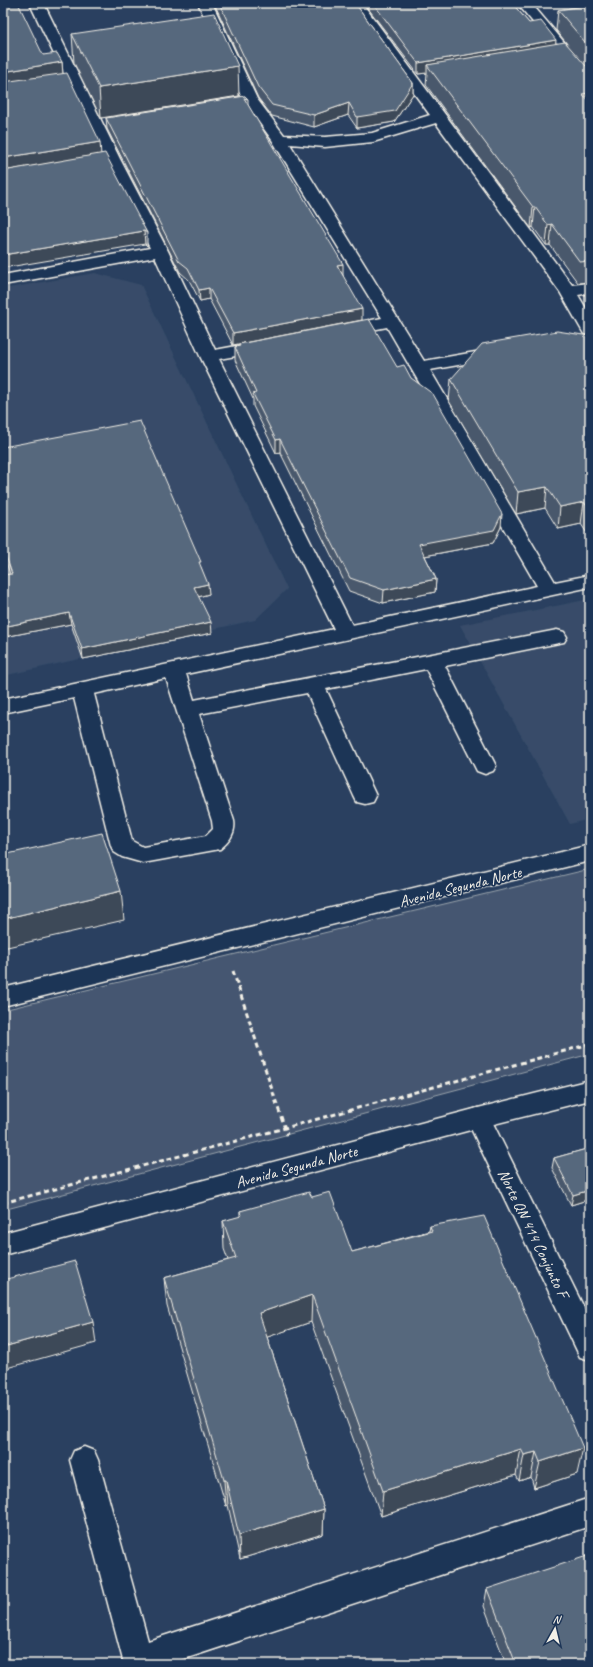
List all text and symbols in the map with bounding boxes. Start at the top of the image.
street label: Avenida Segunda Norte [397,862,525,912]
street label: Avenida Segunda Norte [233,1141,361,1193]
street label: Norte QN 414 Conjunto F [493,1166,575,1304]
north arrow [535,1609,575,1649]
text: N [552,1612,563,1627]

